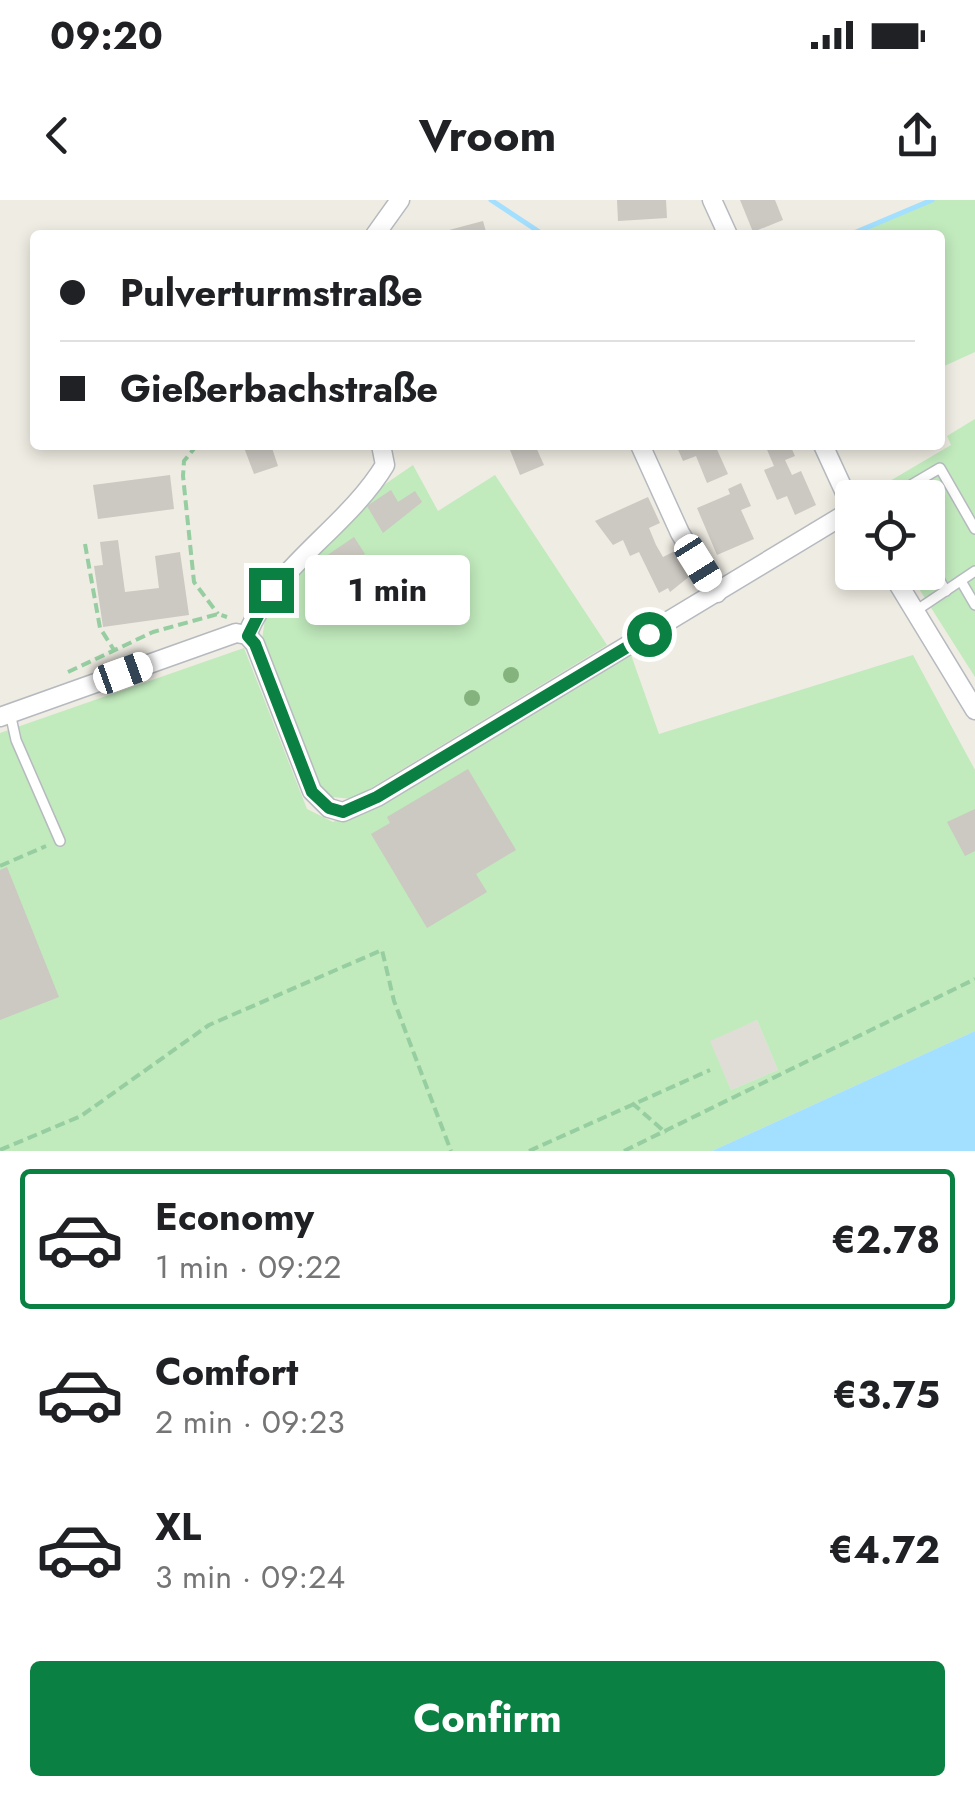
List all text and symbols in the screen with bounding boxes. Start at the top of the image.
text: 09:20 [50,8,163,63]
text: Vroom [419,103,556,168]
icon: back [30,108,85,163]
icon: share [890,108,945,163]
text: Pulverturmstraße [120,265,423,320]
text: Gießerbachstraße [120,361,438,416]
map controls [835,480,945,590]
button: locate [835,480,945,590]
car [669,530,727,596]
callout: 1 min [306,555,471,625]
text: 1 min [348,567,427,613]
route end [249,568,294,613]
route start [627,612,672,657]
car [90,649,156,697]
text: Economy [155,1189,314,1244]
icon: car [35,1194,125,1284]
text: €2.78 [831,1212,940,1267]
text: 1 min · 09:22 [155,1244,342,1290]
text: Comfort [155,1344,298,1399]
icon: car [35,1349,125,1439]
text: €3.75 [832,1367,940,1422]
text: 2 min · 09:23 [155,1399,345,1445]
text: XL [155,1499,201,1554]
icon: car [35,1504,125,1594]
text: €4.72 [829,1522,940,1577]
text: 3 min · 09:24 [155,1554,345,1600]
button: Confirm [30,1661,945,1776]

